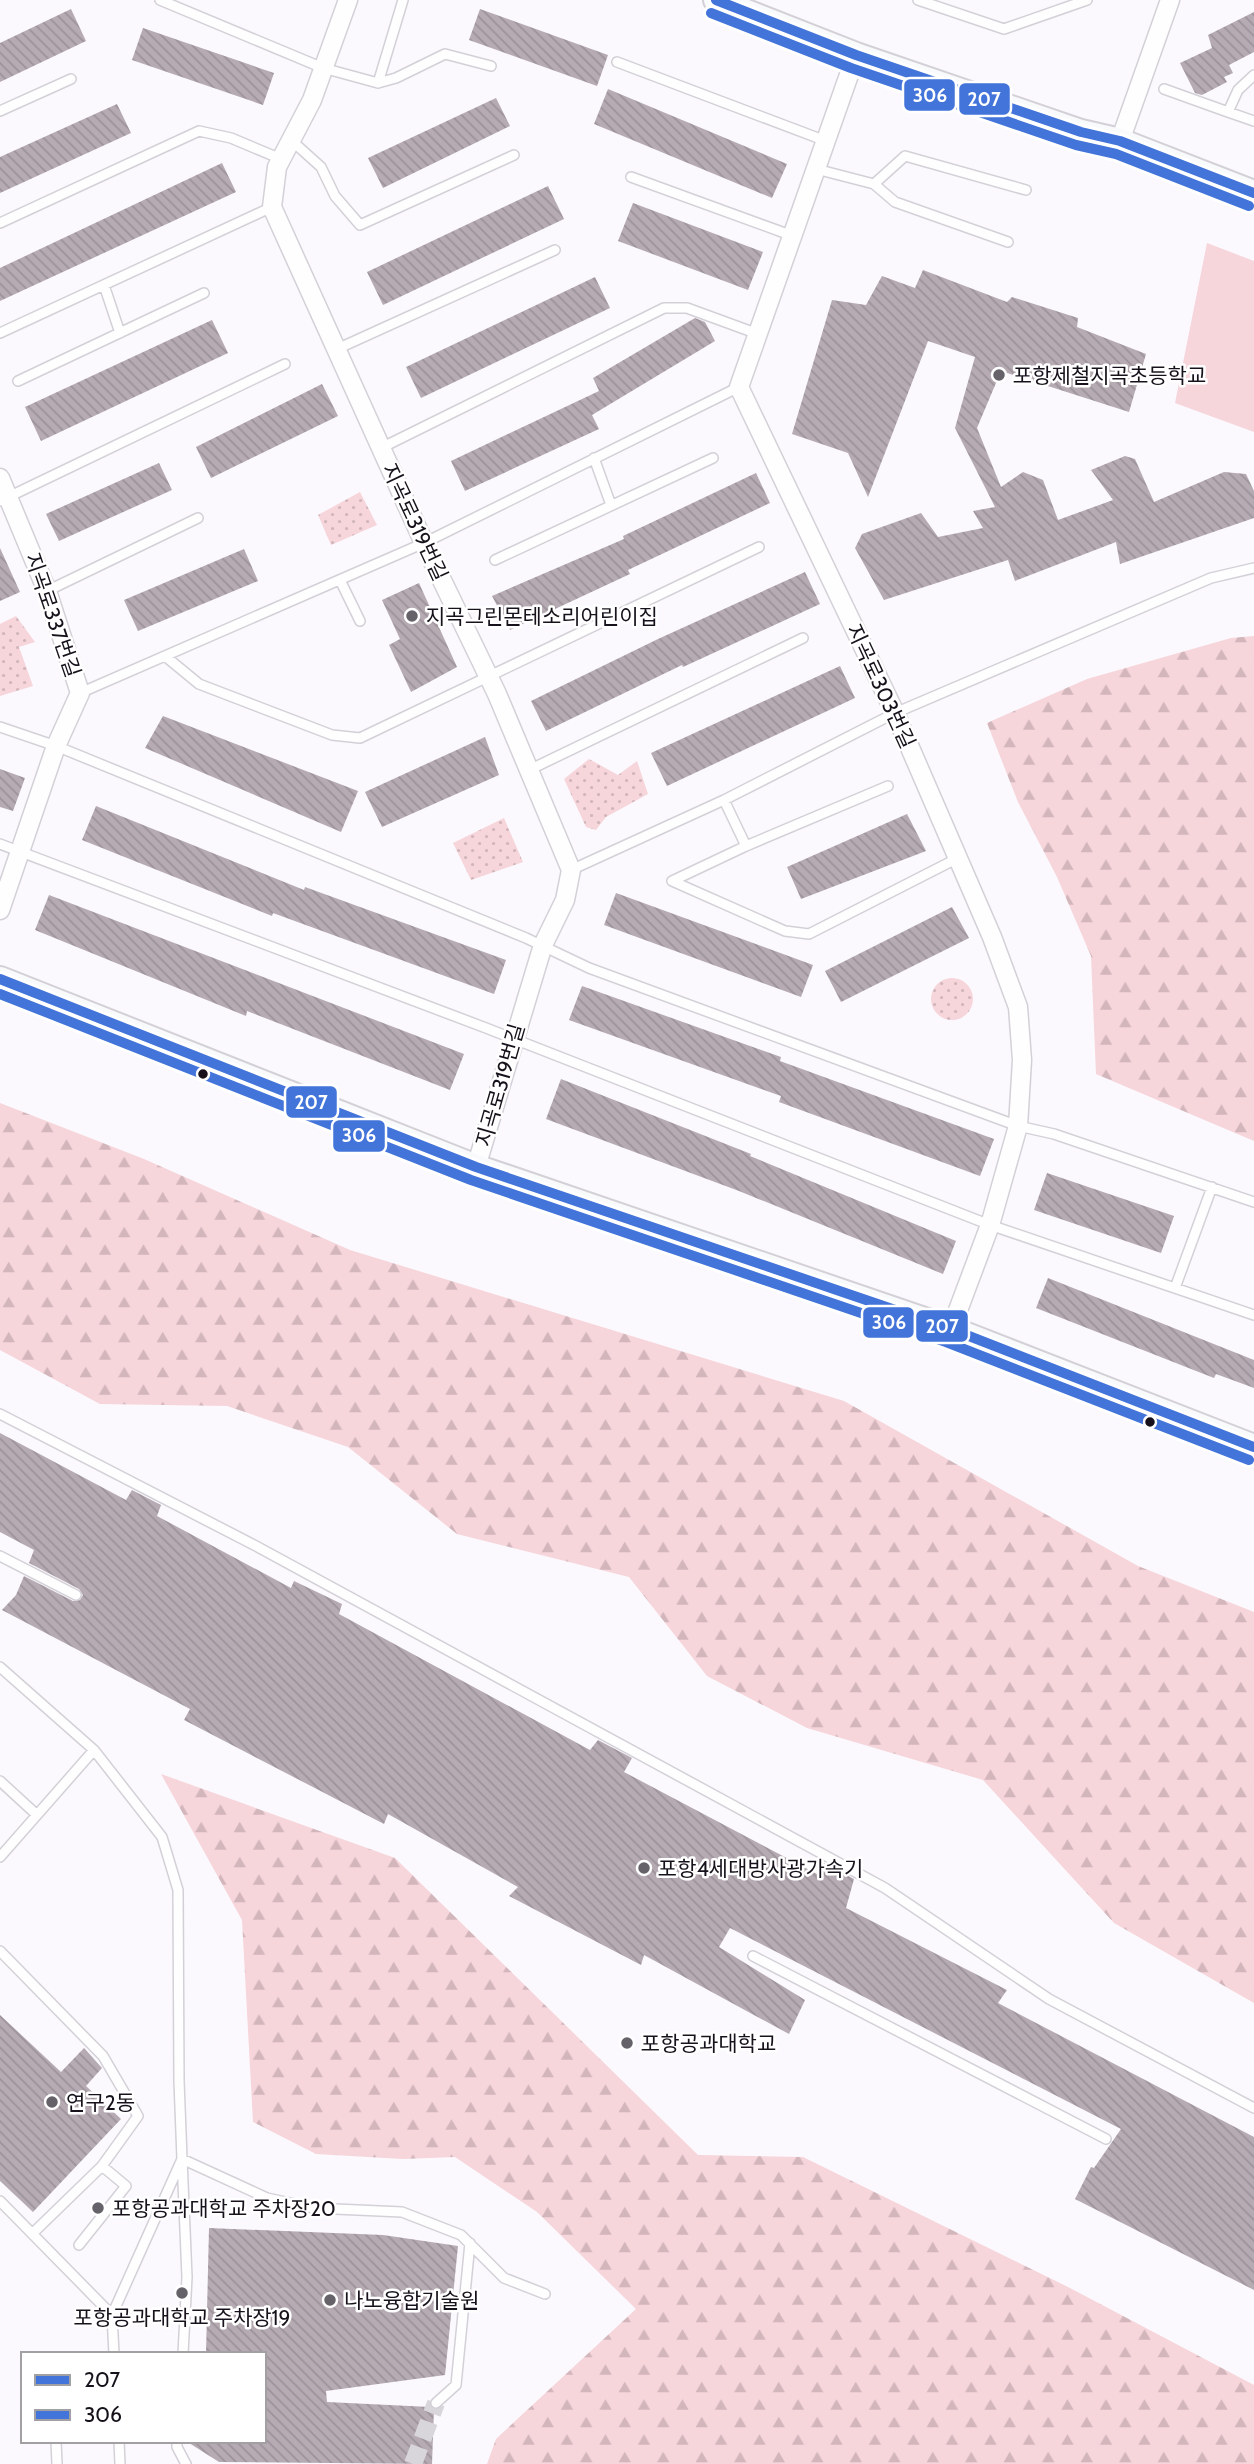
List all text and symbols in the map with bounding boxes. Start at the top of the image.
line badge: 306 [903,78,956,112]
line badge: 207 [958,82,1011,116]
text: 306 [913,84,947,107]
text: 207 [967,88,1001,111]
place label: 포항제철지곡초등학교 [1013,363,1206,388]
marker: 포항제철지곡초등학교 [991,367,1007,383]
street label: 지곡로319번길 [377,459,453,585]
street label: 지곡로337번길 [20,550,86,680]
place label: 지곡그린몬테소리어린이집 [426,604,658,629]
marker: 지곡그린몬테소리어린이집 [404,608,420,624]
street label: 지곡로303번길 [841,620,921,752]
street label: 지곡로319번길 [471,1021,529,1149]
unlabelled marker [196,1067,210,1081]
line badge: 207 [285,1085,338,1119]
text: 207 [294,1091,328,1114]
line badge: 306 [332,1119,386,1153]
text: 306 [342,1124,376,1147]
line badge: 306 [862,1306,915,1339]
line badge: 207 [915,1309,969,1343]
text: 306 [872,1311,906,1334]
text: 207 [925,1315,959,1338]
unlabelled marker [1143,1415,1157,1429]
place label: 포항4세대방사광가속기 [658,1856,863,1881]
marker: 포항4세대방사광가속기 [636,1860,652,1876]
place label: 포항공과대학교 [641,2031,776,2056]
marker: 포항공과대학교 [619,2035,635,2051]
place label: 연구2동 [66,2090,135,2115]
marker: 연구2동 [44,2094,60,2110]
place label: 포항공과대학교 주차장20 [112,2196,336,2221]
marker: 포항공과대학교 주차장20 [90,2200,106,2216]
marker: 포항공과대학교 주차장19 [174,2285,190,2301]
place label: 나노융합기술원 [344,2288,479,2313]
marker: 나노융합기술원 [322,2292,338,2308]
place label: 포항공과대학교 주차장19 [74,2305,290,2330]
legend [21,2352,266,2443]
text: 207 [84,2367,120,2392]
text: 306 [84,2402,122,2427]

